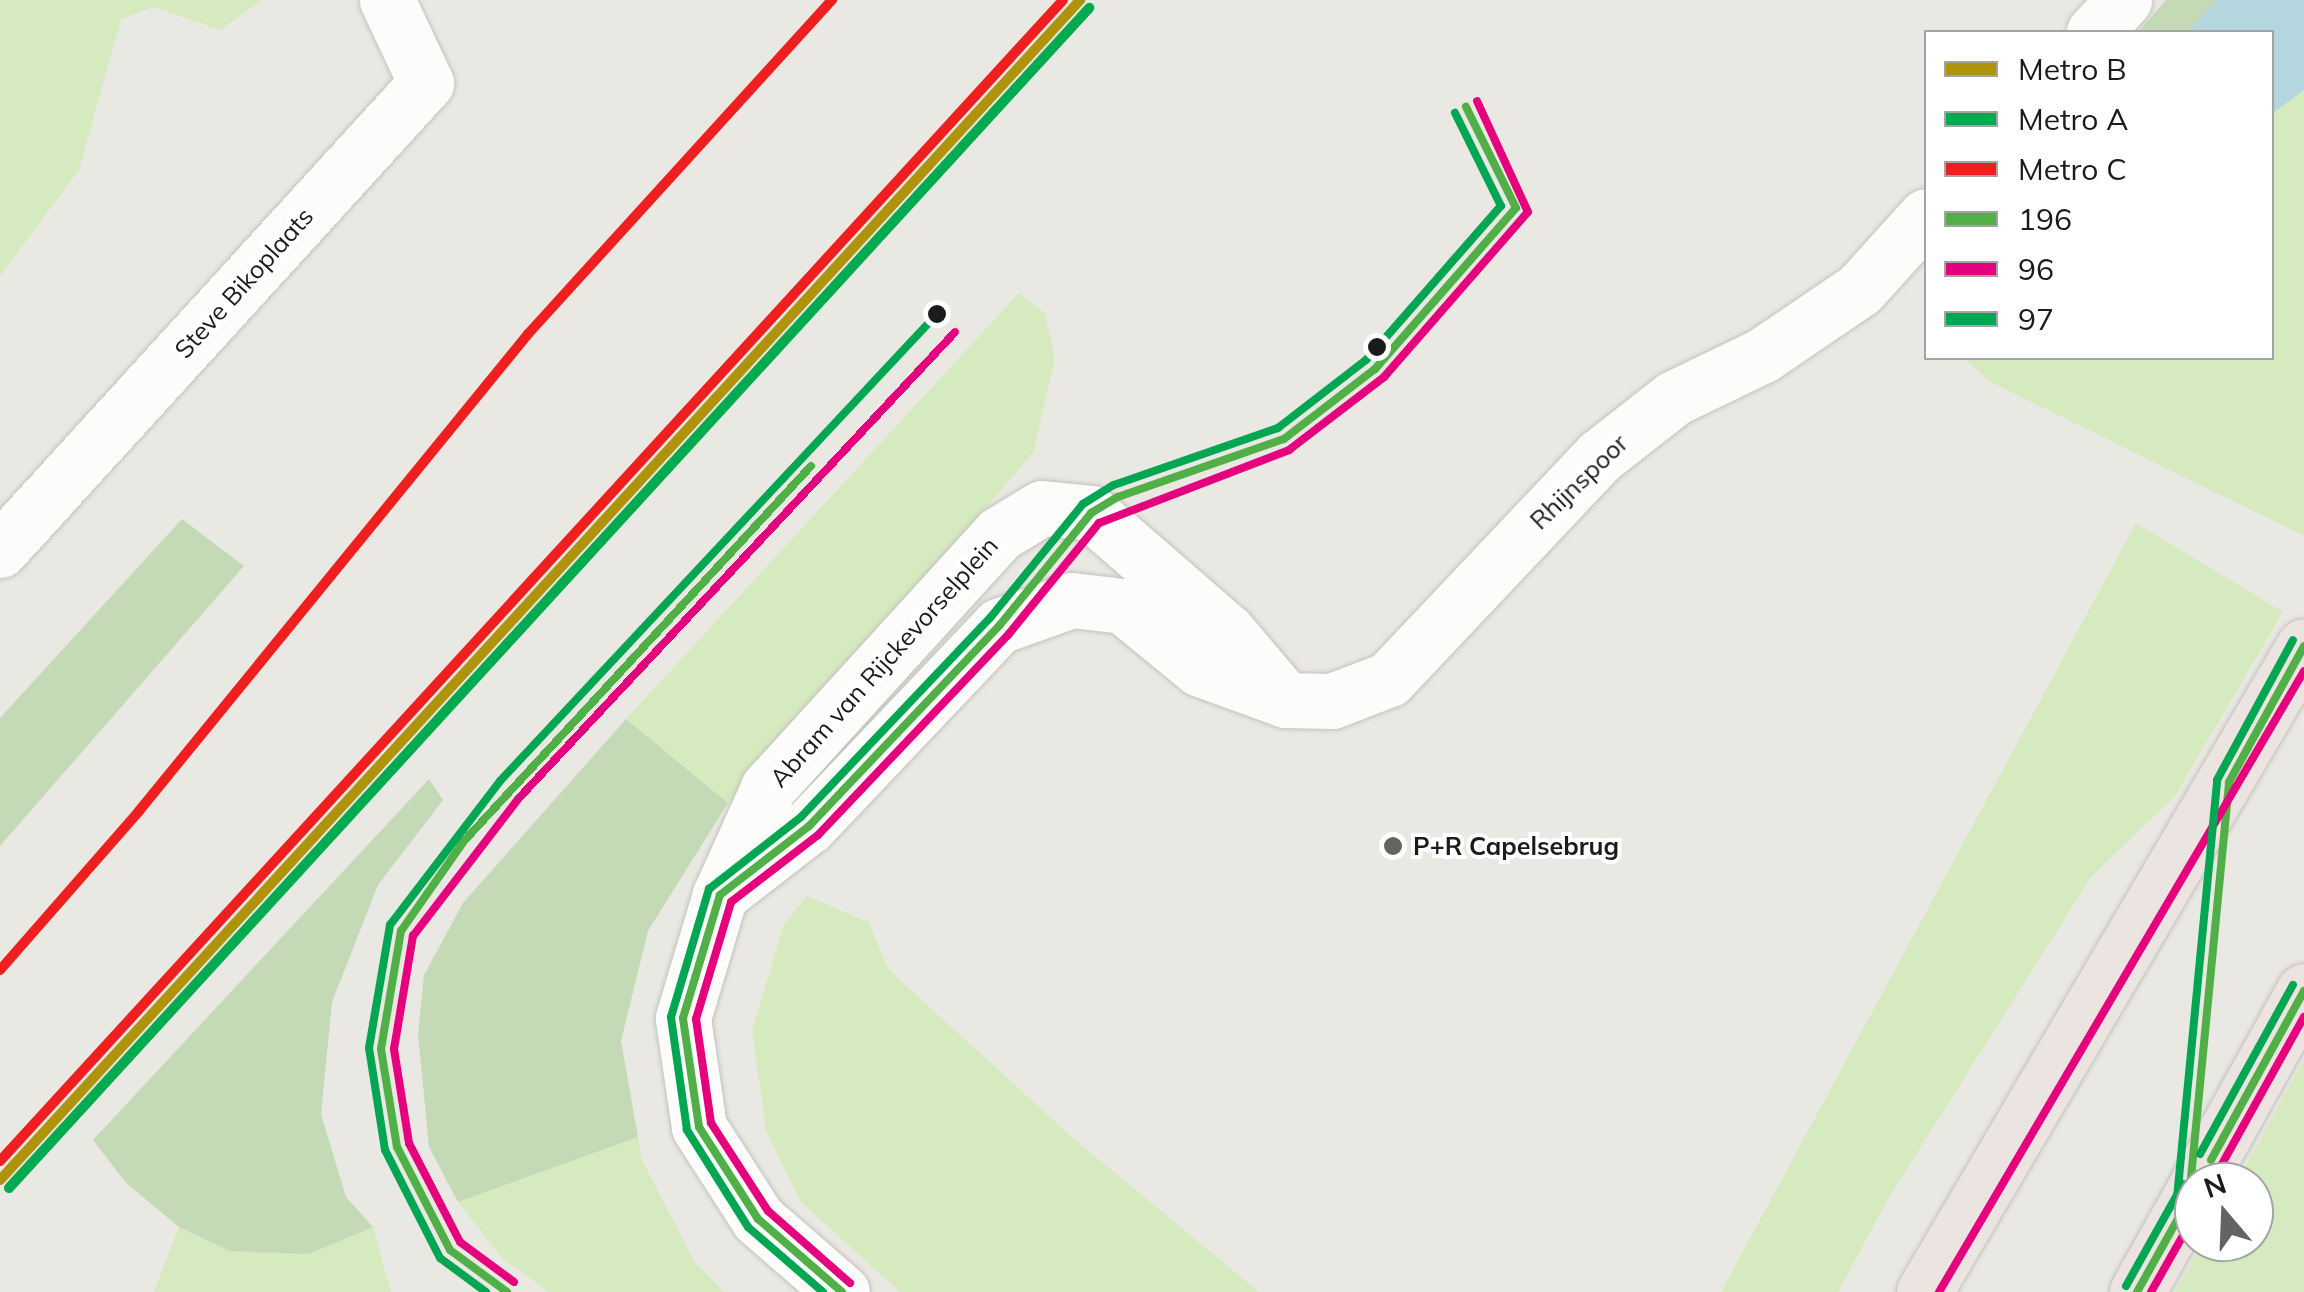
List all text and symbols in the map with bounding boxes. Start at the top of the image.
legend [1924,30,2274,360]
text: Metro B [2018,50,2127,88]
text: Metro A [2018,100,2128,138]
text: Metro C [2018,150,2127,188]
text: 196 [2018,200,2072,238]
street label: Steve Bikoplaats [168,201,320,365]
text: 96 [2018,250,2054,288]
text: 97 [2018,300,2054,338]
unlabelled marker [927,304,947,324]
unlabelled marker [1367,337,1387,357]
street label: Rhijnspoor [1524,428,1634,536]
street label: Abram van Rijckevorselplein [764,531,1004,793]
place label: P+R Capelsebrug [1413,831,1619,861]
marker: P+R Capelsebrug [1382,835,1404,857]
north arrow [2174,1162,2274,1262]
text: N [2199,1165,2230,1205]

